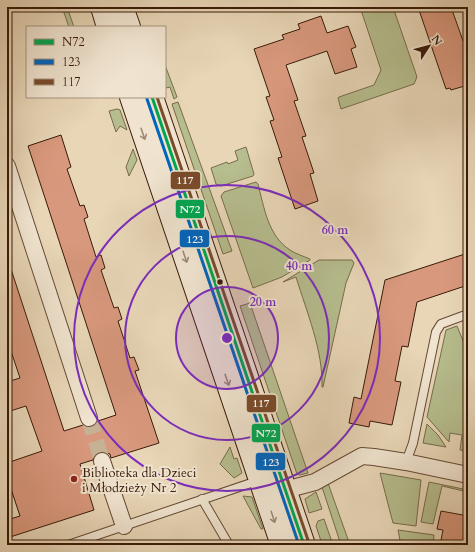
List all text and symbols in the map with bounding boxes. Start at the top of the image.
legend [26,26,166,98]
north arrow [409,26,449,66]
text: N [428,32,446,49]
text: N72 [62,34,85,50]
text: 123 [62,54,80,70]
text: 117 [62,74,80,90]
one-way arrow [140,128,148,140]
line badge: 117 [170,171,201,190]
text: 117 [177,173,194,188]
line badge: N72 [175,199,205,219]
text: N72 [180,202,201,217]
text: 60 m [322,222,349,238]
line badge: 123 [179,229,210,248]
text: 123 [187,232,204,247]
one-way arrow [182,251,190,263]
text: 40 m [286,258,313,274]
unlabelled marker [215,277,225,287]
text: 20 m [250,294,277,310]
centre of rings [220,331,234,345]
one-way arrow [224,373,231,386]
line badge: 117 [246,394,277,413]
text: 117 [253,396,270,411]
line badge: N72 [251,423,281,443]
text: N72 [256,426,277,441]
line badge: 123 [255,452,286,471]
text: 123 [263,455,280,470]
place label: Biblioteka dla Dzieci i Młodzieży Nr 2 [82,464,197,497]
marker: Biblioteka dla Dzieci i Młodzieży Nr 2 [69,474,79,484]
one-way arrow [270,510,277,523]

